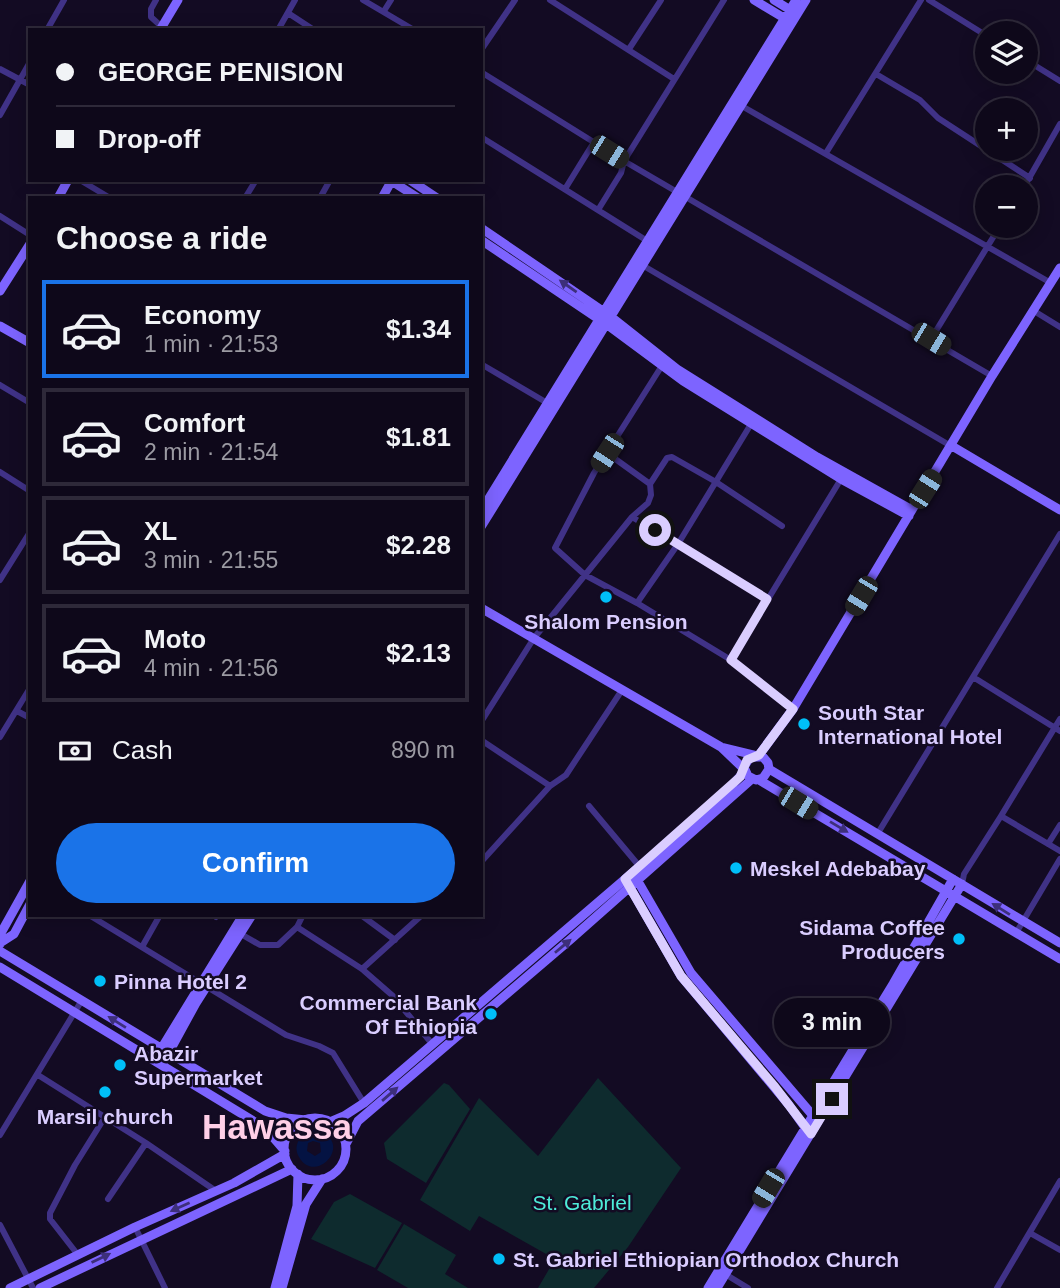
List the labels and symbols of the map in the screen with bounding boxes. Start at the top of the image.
car [586,132,633,172]
one-way arrow [559,279,577,293]
car [908,319,955,359]
car [587,430,628,476]
car [905,466,946,512]
route start [639,514,671,546]
car [842,573,881,619]
marker: Shalom Pension [598,589,614,605]
place label: Shalom Pension [524,610,688,633]
place label: South Star International Hotel [818,701,1002,748]
marker: South Star International Hotel [796,716,812,732]
car [775,783,822,823]
one-way arrow [829,821,848,833]
place label: Meskel Adebabay [750,857,926,880]
marker: Meskel Adebabay [728,860,744,876]
one-way arrow [991,902,1011,915]
place label: Sidama Coffee Producers [799,916,945,963]
marker: Sidama Coffee Producers [951,931,967,947]
one-way arrow [554,939,571,954]
place label: Pinna Hotel 2 [114,970,247,993]
marker: Pinna Hotel 2 [92,973,108,989]
place label: Commercial Bank Of Ethiopia [300,991,477,1038]
callout: 3 min [774,998,890,1046]
marker: Commercial Bank Of Ethiopia [483,1006,499,1022]
one-way arrow [107,1015,126,1028]
place label: Abazir Supermarket [134,1042,262,1089]
marker: Abazir Supermarket [112,1057,128,1073]
route end [816,1083,848,1115]
marker: Marsil church [97,1084,113,1100]
one-way arrow [381,1086,399,1102]
place label: Marsil church [37,1105,173,1128]
district label: Hawassa [202,1107,352,1146]
car [749,1165,788,1211]
park label: St. Gabriel [532,1191,632,1214]
one-way arrow [170,1202,191,1213]
place label: St. Gabriel Ethiopian Orthodox Church [513,1248,899,1271]
marker: St. Gabriel Ethiopian Orthodox Church [491,1251,507,1267]
one-way arrow [91,1252,111,1264]

